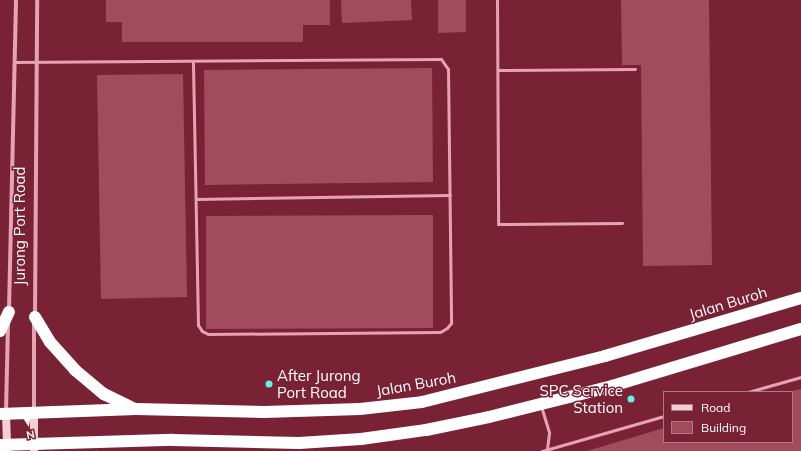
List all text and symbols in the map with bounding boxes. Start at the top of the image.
street label: Jurong Port Road [11,166,29,286]
street label: Jalan Buroh [687,283,769,323]
place label: After Jurong Port Road [277,366,361,401]
street label: Jalan Buroh [375,368,457,400]
marker: After Jurong Port Road [264,379,274,389]
place label: SPC Service Station [539,381,623,416]
legend [663,391,793,443]
marker: SPC Service Station [626,394,636,404]
text: Road [701,400,730,415]
north arrow [8,403,48,443]
text: Building [701,420,746,435]
text: N [25,427,36,442]

